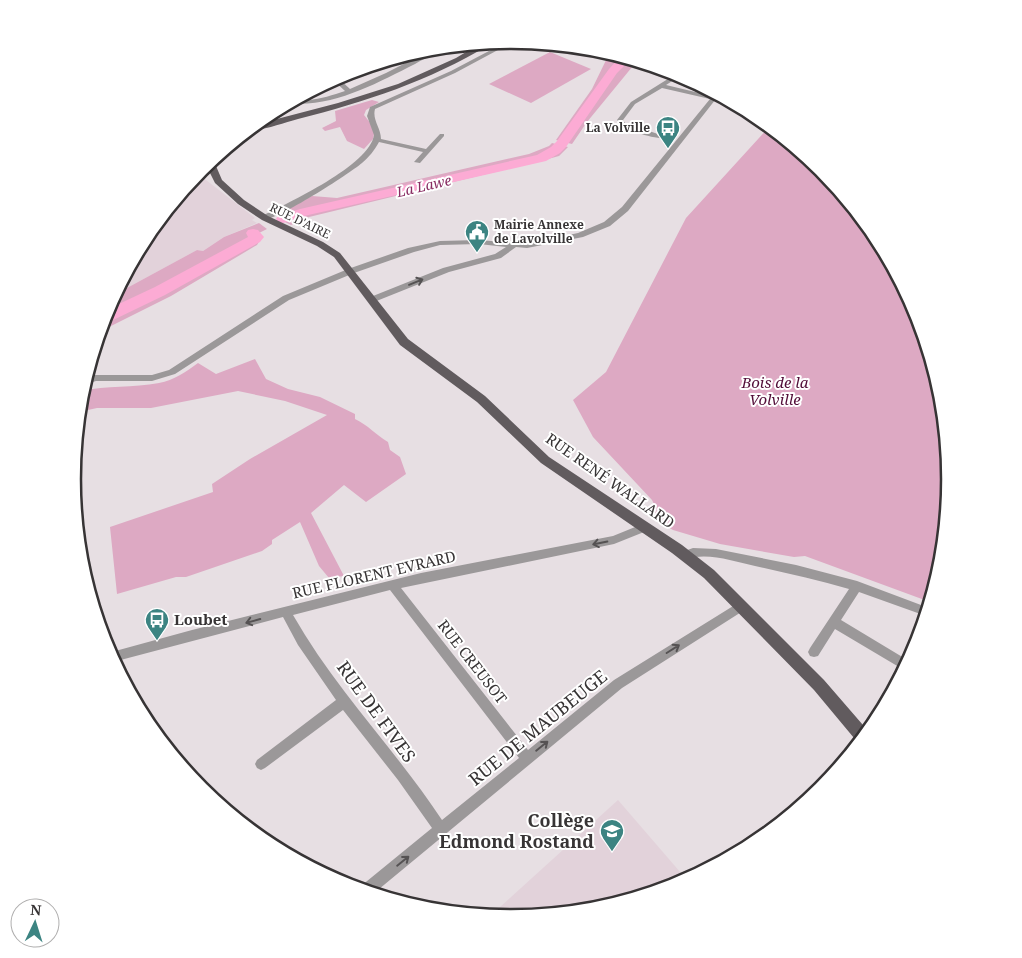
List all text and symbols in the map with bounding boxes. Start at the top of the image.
bus stop icon: La Volville [655,115,681,149]
place label: La Volville [586,119,650,136]
water label: La Lawe [394,170,453,201]
street label: RUE D'AIRE [267,199,333,243]
place label: Mairie Annexe de Lavolville [494,216,584,247]
public building icon: Mairie Annexe de Lavolville [464,219,490,253]
one-way arrow [408,276,423,286]
park label: Bois de la Volville [740,372,809,409]
street label: RUE RENÉ WALLARD [542,428,679,532]
one-way arrow [592,539,608,549]
street label: RUE FLORENT EVRARD [290,545,458,603]
bus stop icon: Loubet [144,607,170,641]
place label: Loubet [174,609,227,629]
street label: RUE CREUSOT [434,615,512,707]
one-way arrow [246,616,262,626]
one-way arrow [665,644,679,654]
street label: RUE DE FIVES [332,656,422,767]
street label: RUE DE MAUBEUGE [463,664,612,791]
one-way arrow [535,740,548,751]
place label: Collège Edmond Rostand [439,808,594,853]
school or university icon: Collège Edmond Rostand [599,818,625,852]
one-way arrow [397,855,410,866]
north arrow [10,898,60,948]
text: N [30,900,42,919]

